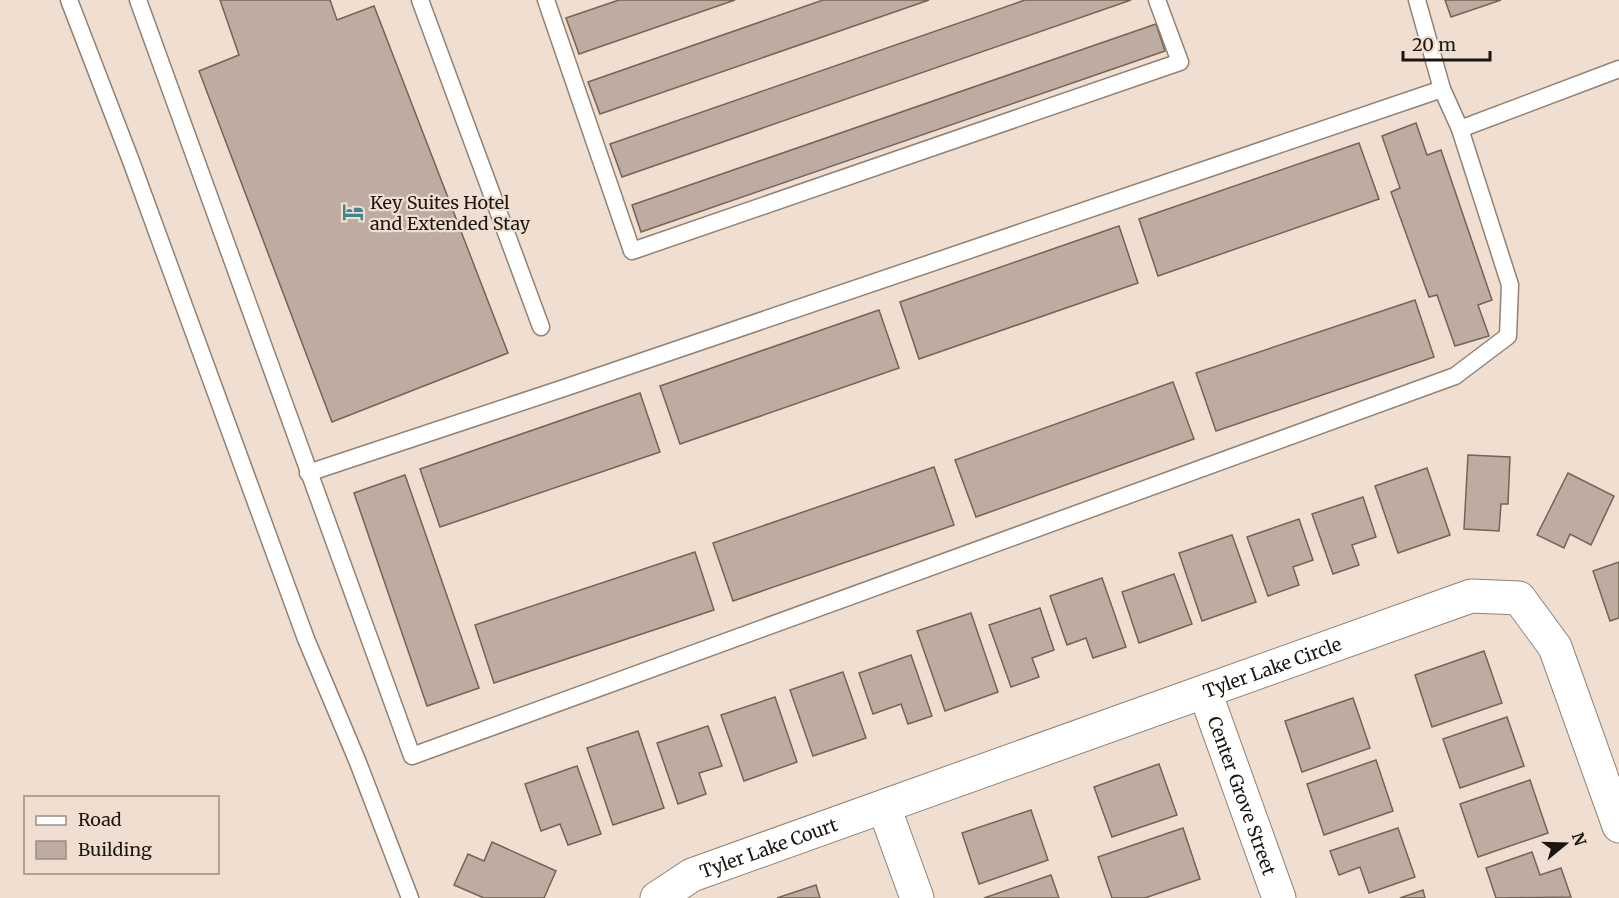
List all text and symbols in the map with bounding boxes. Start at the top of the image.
scale bar [1403,24,1490,62]
text: 20 m [1412,33,1456,56]
place label: Key Suites Hotel and Extended Stay [370,191,531,235]
hotel icon: Key Suites Hotel and Extended Stay [341,200,365,224]
street label: Tyler Lake Circle [1200,632,1344,703]
street label: Center Grove Street [1203,713,1281,878]
legend [24,796,219,874]
text: Road [78,808,122,831]
street label: Tyler Lake Court [696,812,840,883]
north arrow [1535,814,1595,874]
text: N [1568,830,1591,849]
text: Building [78,838,152,861]

